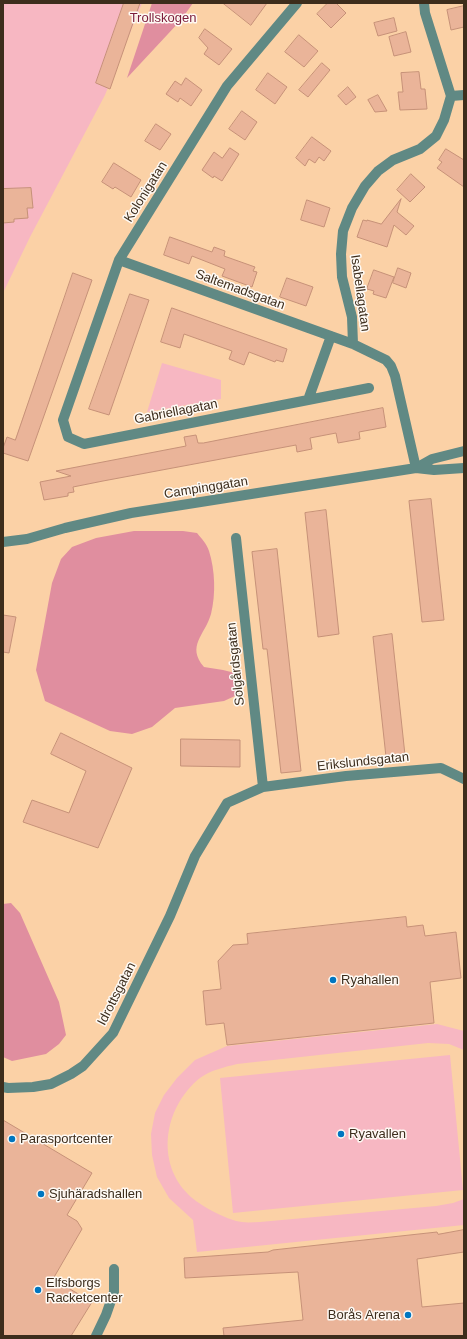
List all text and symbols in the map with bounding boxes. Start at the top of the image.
park label: Trollskogen [130,10,196,26]
street label: Kolonigatan [121,159,171,225]
street label: Isabellagatan [347,254,373,332]
street label: Saltemadsgatan [193,267,287,313]
street label: Gabriellagatan [133,396,219,428]
street label: Campinggatan [163,474,249,502]
street label: Solgårdsgatan [224,621,248,707]
street label: Erikslundsgatan [316,749,410,775]
street label: Idrottsgatan [94,960,140,1028]
place label: Ryahallen [341,972,399,988]
marker: Ryahallen [328,975,338,985]
place label: Ryavallen [349,1126,406,1142]
marker: Ryavallen [336,1129,346,1139]
place label: Parasportcenter [20,1131,112,1147]
marker: Parasportcenter [7,1134,17,1144]
place label: Sjuhäradshallen [49,1186,142,1202]
marker: Sjuhäradshallen [36,1189,46,1199]
place label: Elfsborgs Racketcenter [46,1275,123,1306]
marker: Elfsborgs Racketcenter [33,1285,43,1295]
place label: Borås Arena [328,1307,400,1323]
marker: Borås Arena [403,1310,413,1320]

